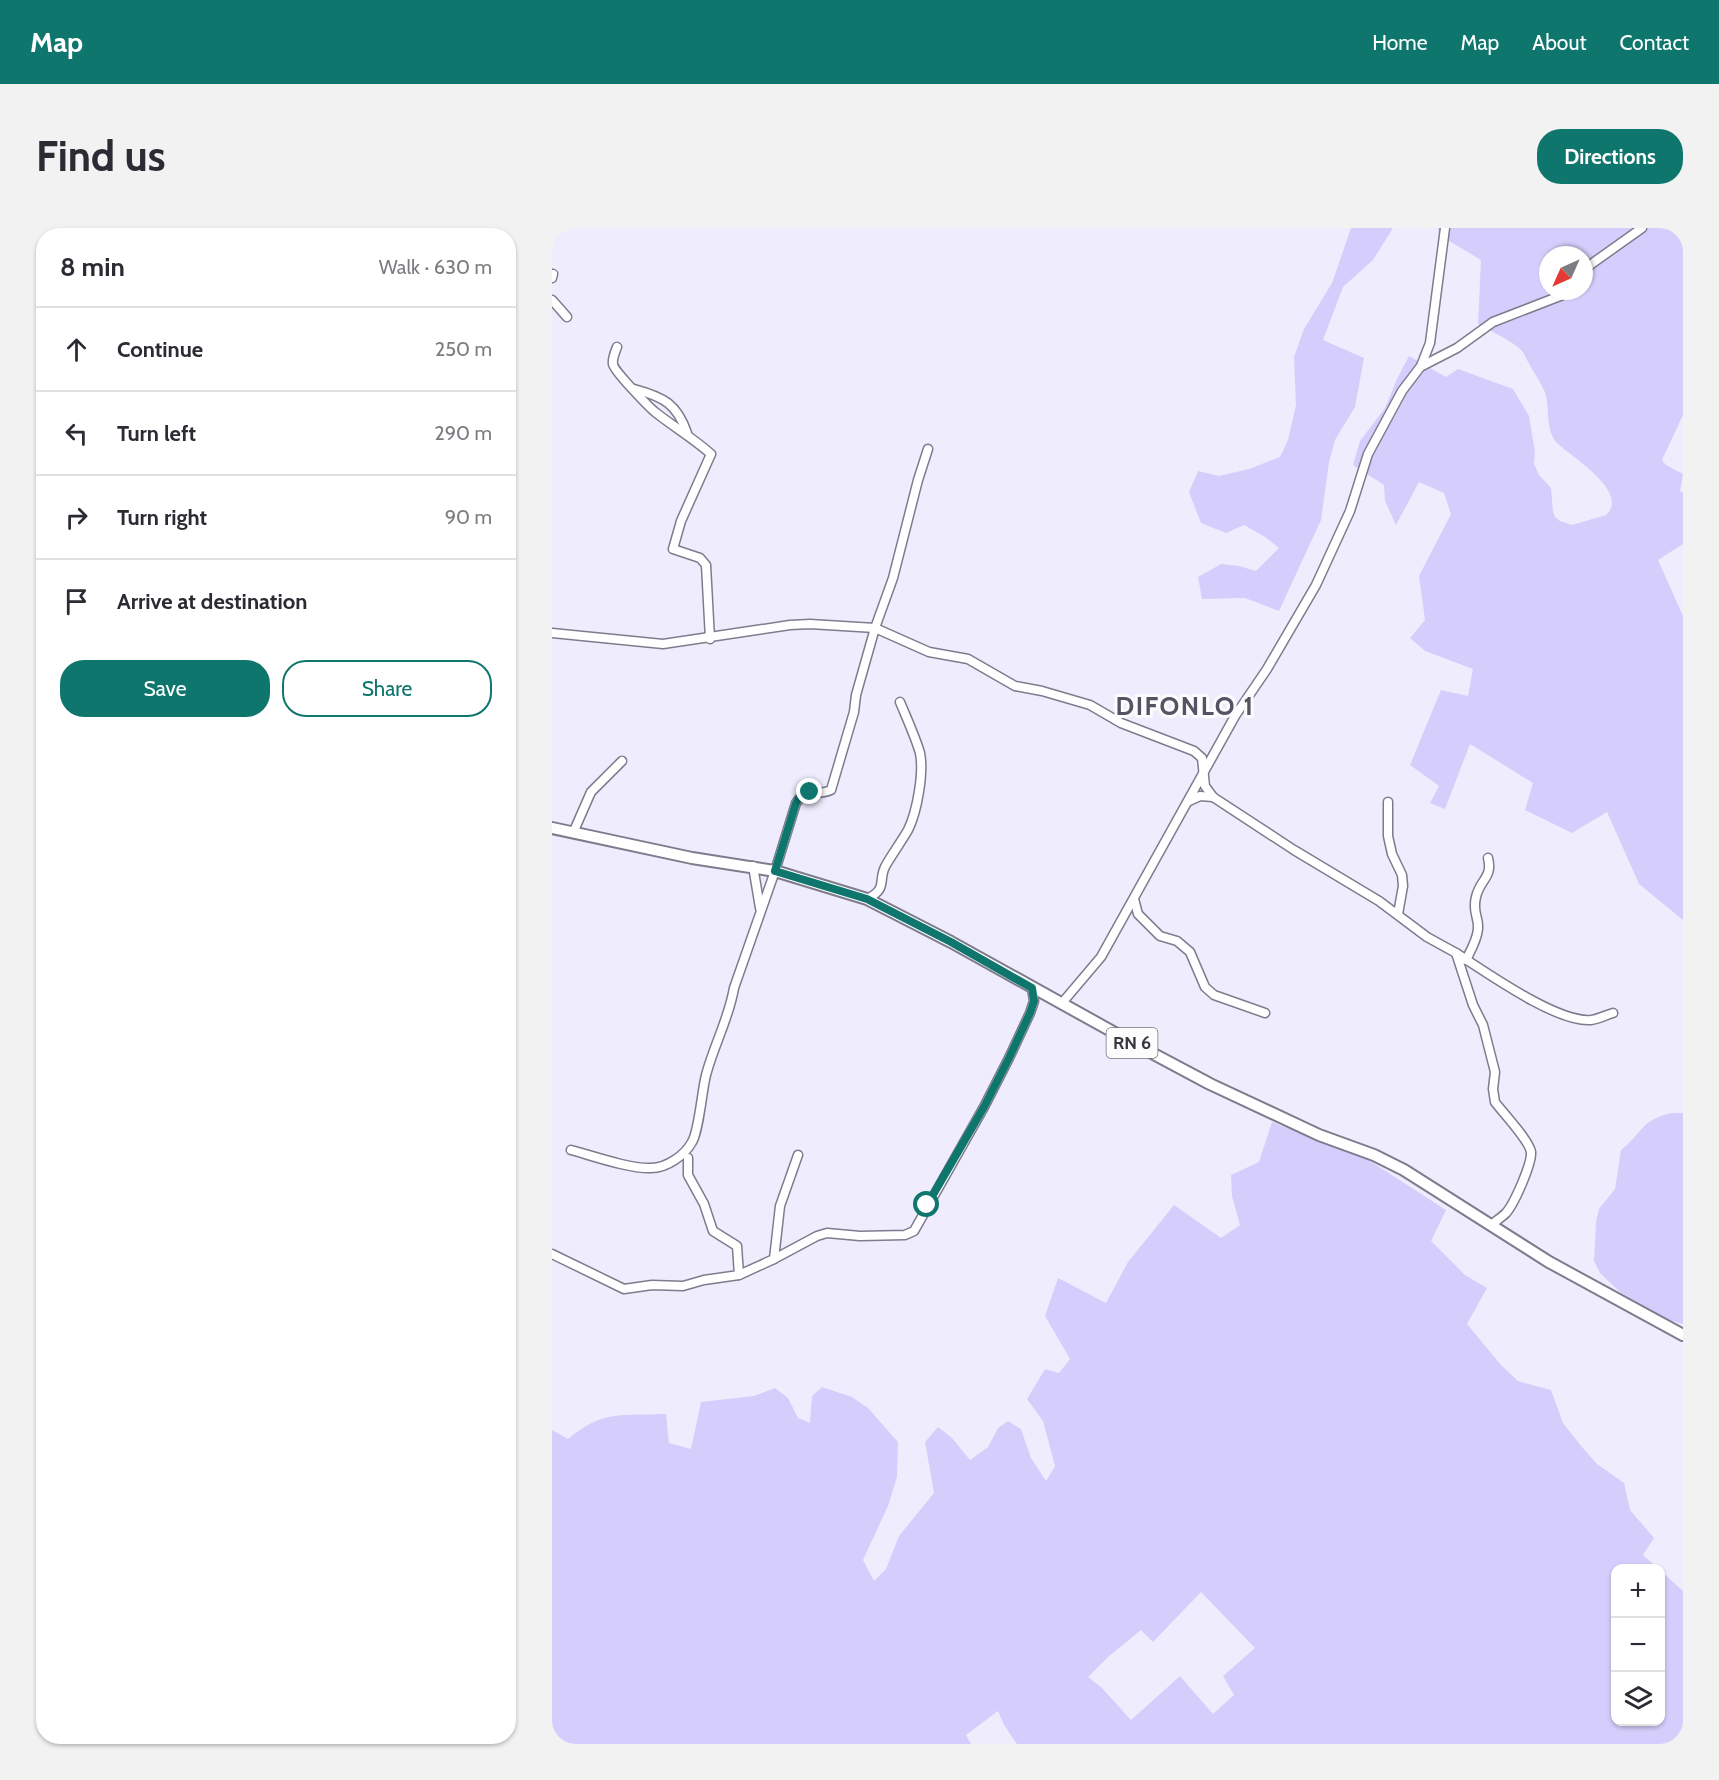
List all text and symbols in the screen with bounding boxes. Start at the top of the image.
text: Map [30,25,83,59]
text: Home [1372,30,1428,55]
text: Map [1461,30,1499,55]
text: About [1532,30,1586,55]
text: Contact [1619,30,1689,55]
button: Directions [1537,129,1683,184]
text: Find us [36,130,165,182]
north arrow [1539,246,1593,300]
text: 8 min [60,251,125,283]
text: Walk · 630 m [379,255,492,279]
icon: ahead [60,333,93,366]
text: Continue [117,336,203,363]
text: 250 m [435,337,492,361]
icon: left [60,417,93,450]
text: Turn left [117,420,196,447]
text: 290 m [434,421,492,445]
icon: right [60,501,93,534]
text: Turn right [117,504,207,531]
text: 90 m [445,505,492,529]
icon: arrive [60,585,93,618]
text: Arrive at destination [117,588,307,615]
button: Save [60,660,270,717]
button: Share [282,660,492,717]
district label: DIFONLO 1 [1115,690,1255,722]
route end [796,778,822,804]
road number: RN 6 [1106,1028,1158,1058]
route start [913,1191,939,1217]
map controls [1611,1564,1665,1726]
button: + [1611,1564,1665,1618]
button: − [1611,1618,1665,1672]
button: layers [1611,1672,1665,1726]

